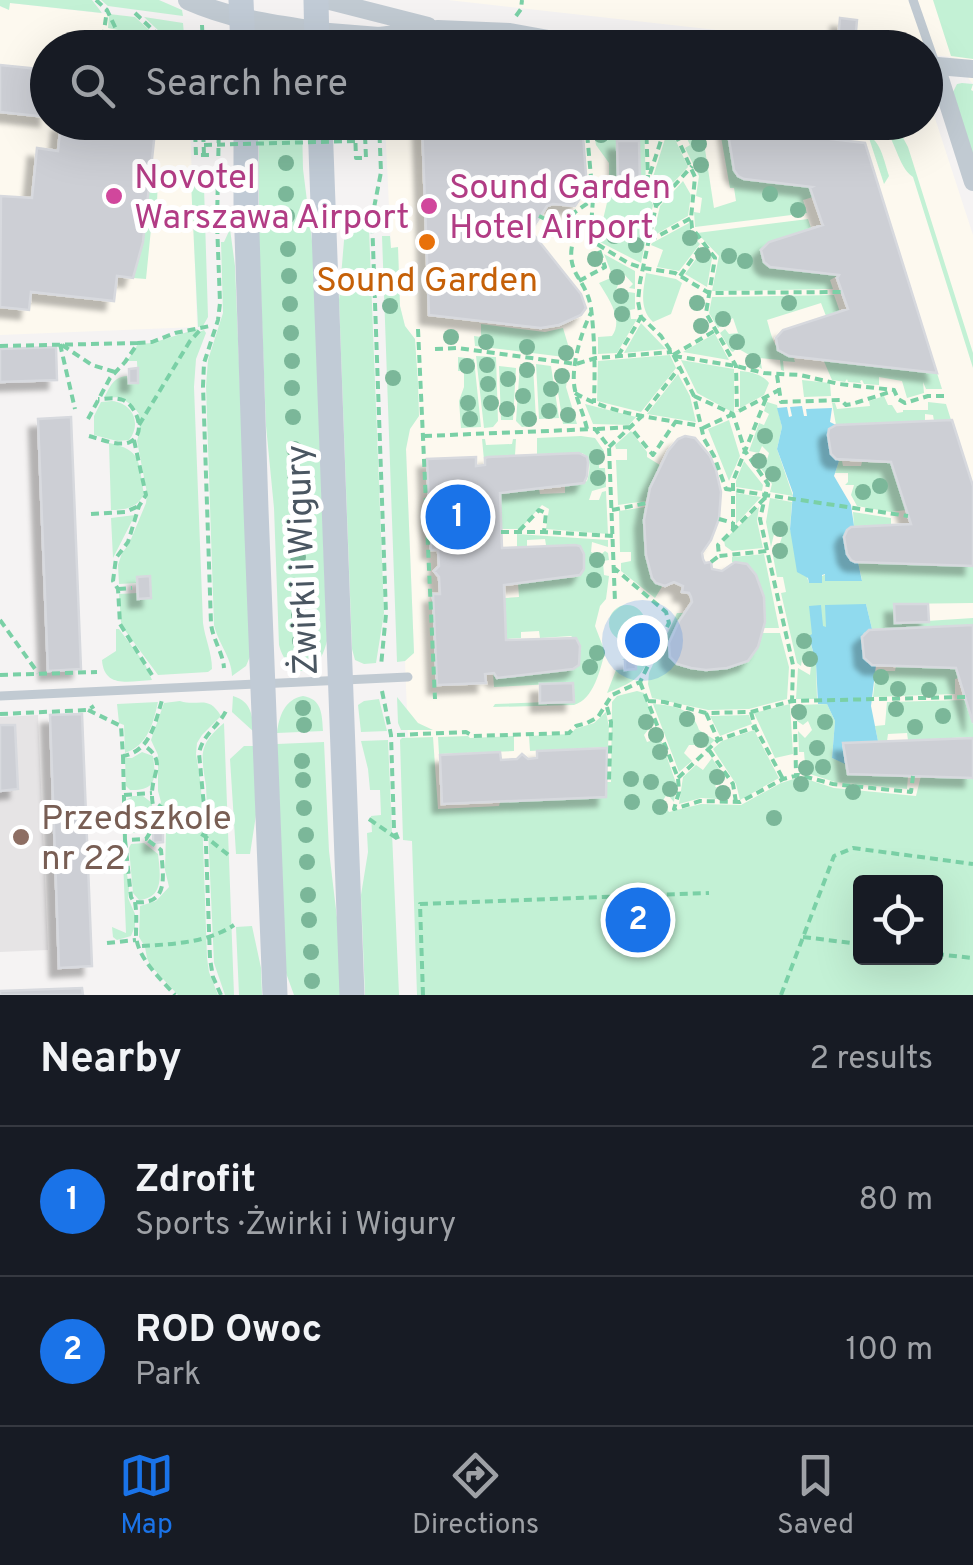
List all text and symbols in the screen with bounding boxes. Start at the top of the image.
search box [30,30,943,140]
icon: search [65,58,120,113]
text: Search here [145,61,348,110]
place label: Novotel Warszawa Airport [134,157,410,241]
place label: Sound Garden Hotel Airport [449,167,671,251]
marker: Novotel Warszawa Airport [103,185,125,207]
marker: Sound Garden Hotel Airport [418,195,440,217]
marker: Sound Garden [416,231,438,253]
place label: Sound Garden [316,260,538,304]
street label: Żwirki i Wigury [278,444,330,676]
pin: 1 [426,480,490,554]
your location [617,615,668,666]
place label: Przedszkole nr 22 [41,798,232,882]
marker: Przedszkole nr 22 [10,826,32,848]
map controls [853,875,943,965]
button: locate [853,875,943,965]
pin: 2 [606,882,670,958]
text: Nearby [40,1034,182,1087]
text: 2 results [809,1040,933,1080]
text: Zdrofit [135,1157,256,1206]
text: 1 [66,1181,79,1221]
text: 80 m [859,1181,933,1221]
text: Sports · Żwirki i Wigury [135,1206,456,1246]
text: ROD Owoc [135,1307,322,1356]
text: 2 [63,1331,82,1371]
text: 100 m [846,1331,933,1371]
text: Park [135,1356,201,1396]
tab: Map [119,1448,174,1544]
tab: Directions [412,1448,539,1544]
tab: Saved [777,1448,854,1544]

